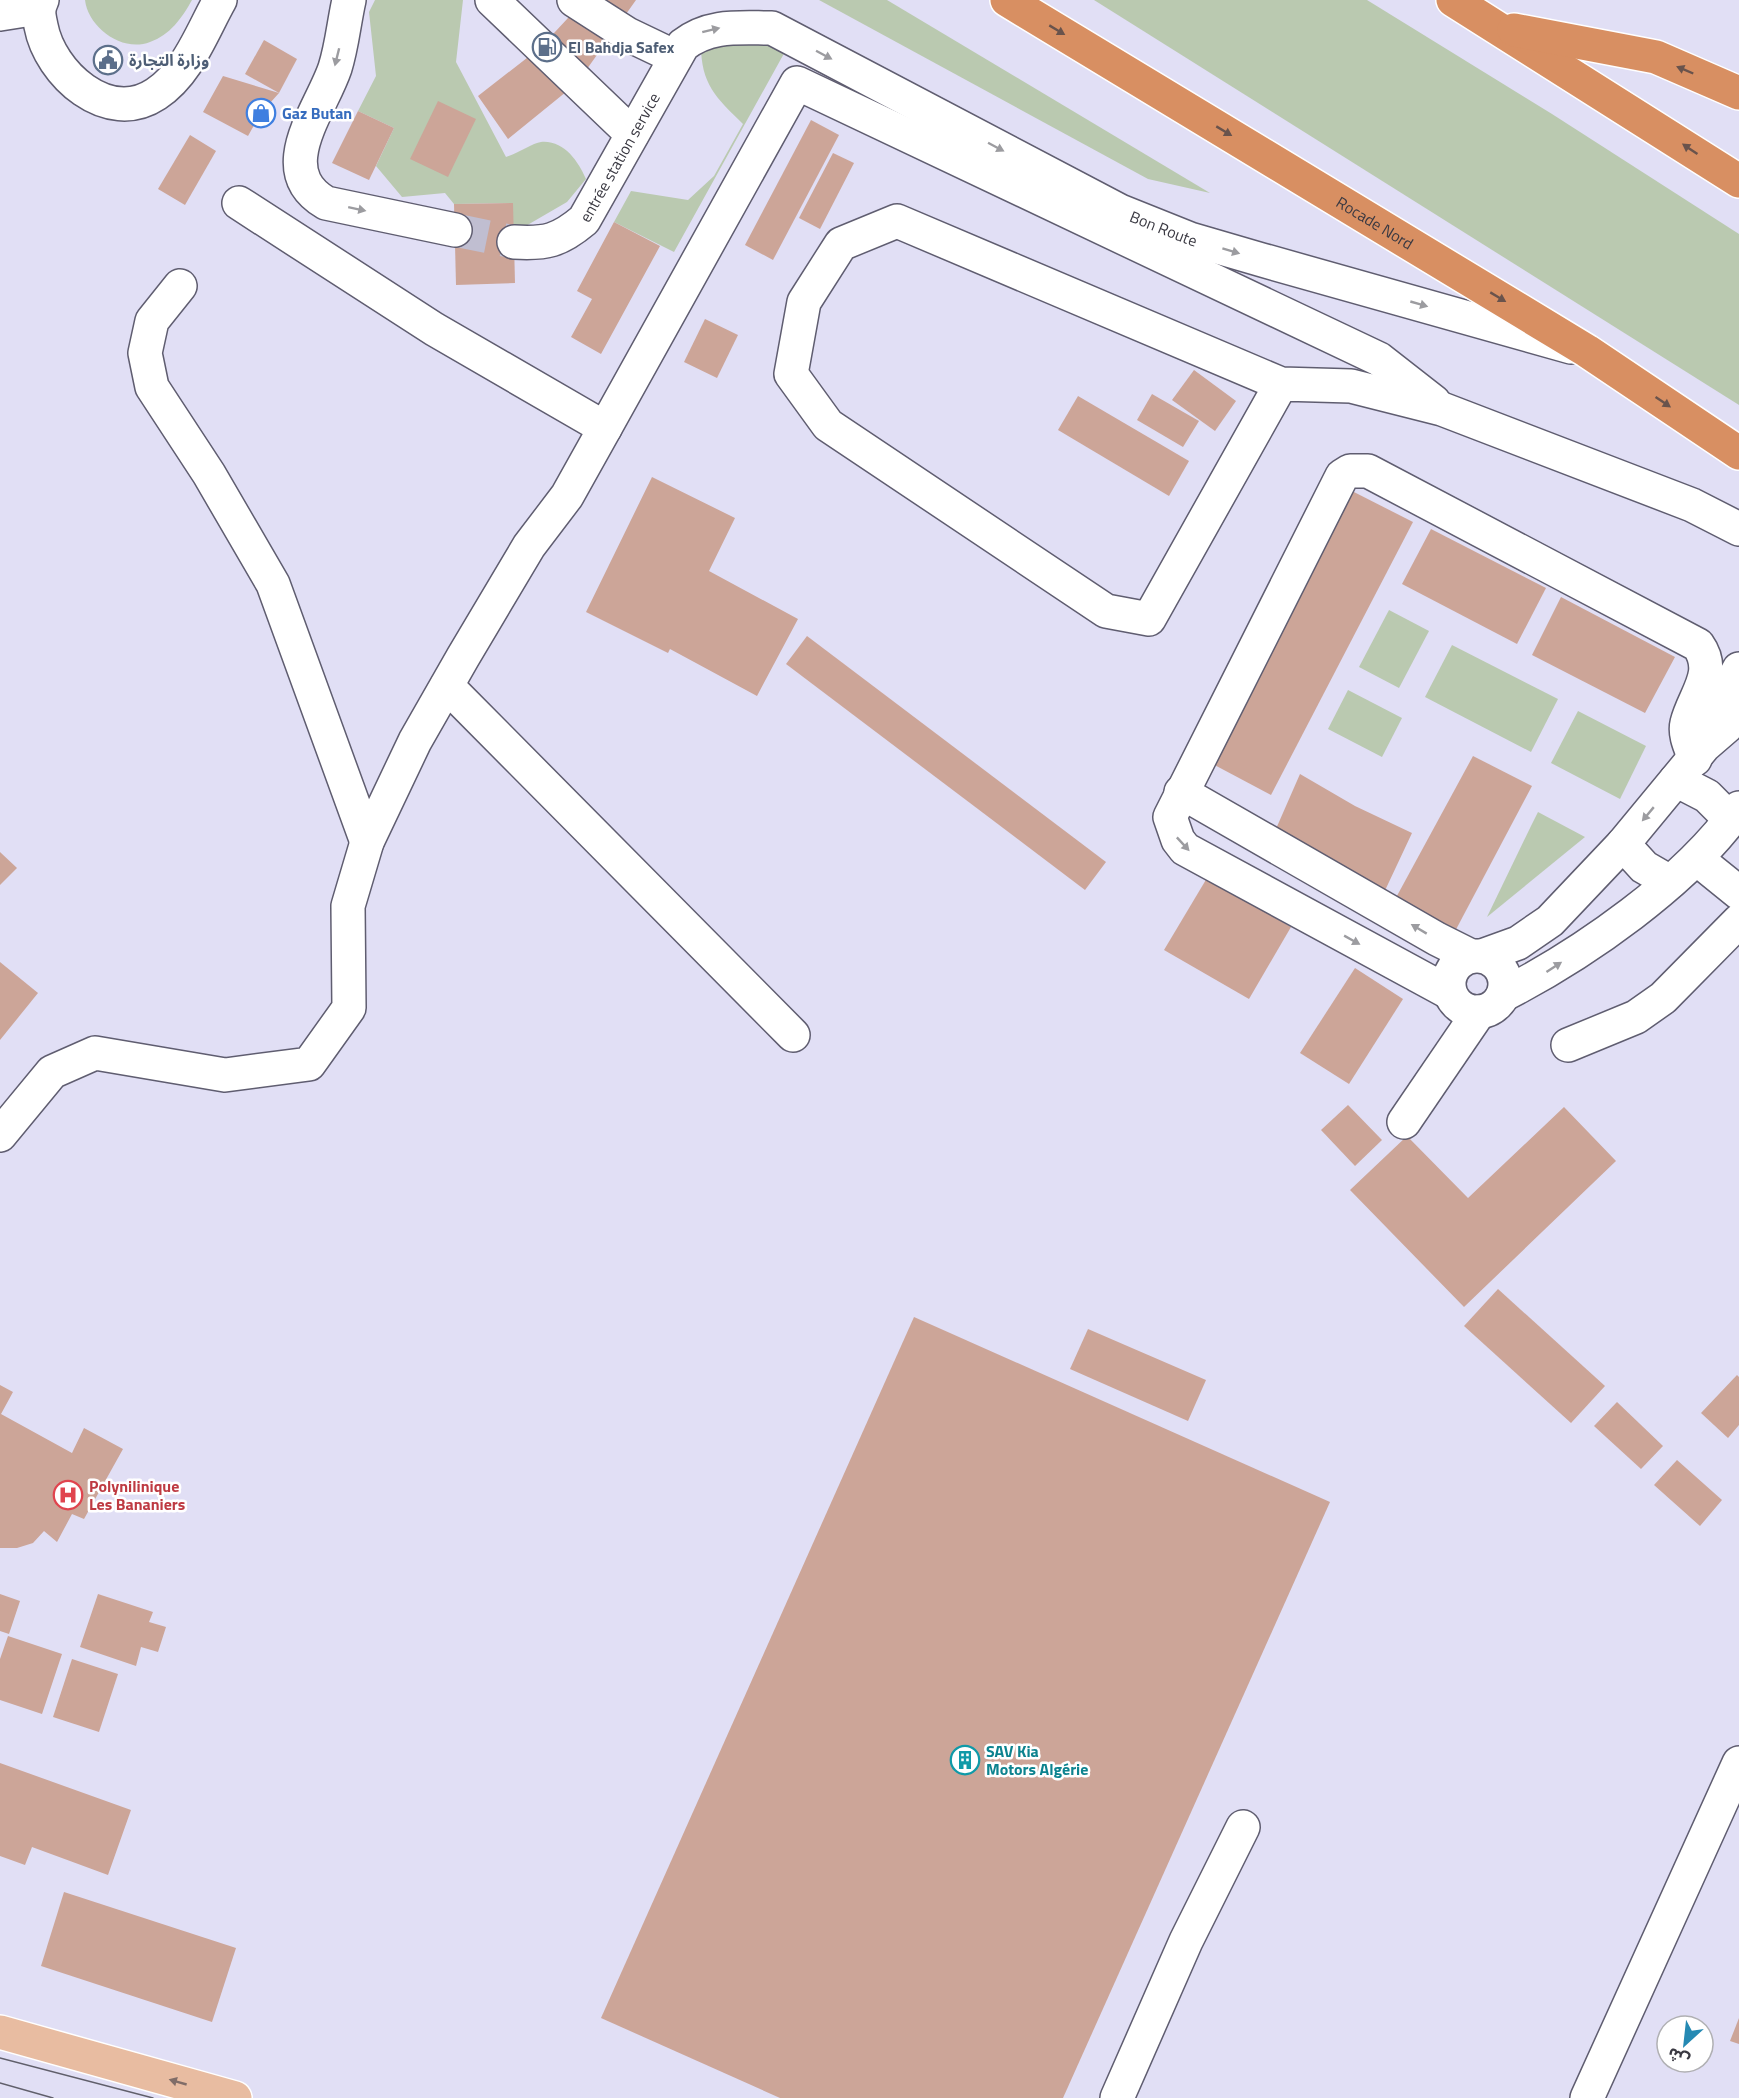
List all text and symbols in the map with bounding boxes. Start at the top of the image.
one-way arrow [702,25,720,35]
one-way arrow [1049,25,1065,36]
fuel station icon: El Bahdja Safex [531,31,563,63]
place label: El Bahdja Safex [568,35,675,59]
public building icon: وزارة التجارة [92,44,124,76]
place label: وزارة التجارة [129,48,209,72]
one-way arrow [332,48,342,67]
one-way arrow [815,50,832,60]
one-way arrow [1676,65,1694,75]
street label: entrée station service [573,88,666,227]
shop icon: Gaz Butan [245,97,277,129]
place label: Gaz Butan [282,101,352,125]
one-way arrow [1216,126,1232,137]
one-way arrow [988,142,1005,152]
one-way arrow [1683,143,1699,155]
street label: Rocade Nord [1332,190,1418,255]
street label: Bon Route [1126,204,1200,253]
one-way arrow [348,205,367,214]
one-way arrow [1222,247,1240,256]
one-way arrow [1490,292,1506,303]
one-way arrow [1410,300,1428,309]
one-way arrow [1655,396,1671,407]
one-way arrow [1642,806,1655,821]
one-way arrow [1176,837,1190,852]
one-way arrow [1411,923,1427,934]
one-way arrow [1344,935,1361,945]
one-way arrow [1546,962,1562,973]
place label: Polynilinique Les Bananiers [89,1474,185,1516]
hospital icon: Polynilinique Les Bananiers [52,1479,84,1511]
place label: SAV Kia Motors Algérie [986,1739,1088,1781]
building icon: SAV Kia Motors Algérie [949,1744,981,1776]
north arrow [1655,2014,1715,2074]
text: ش [1663,2042,1693,2073]
one-way arrow [169,2077,187,2086]

